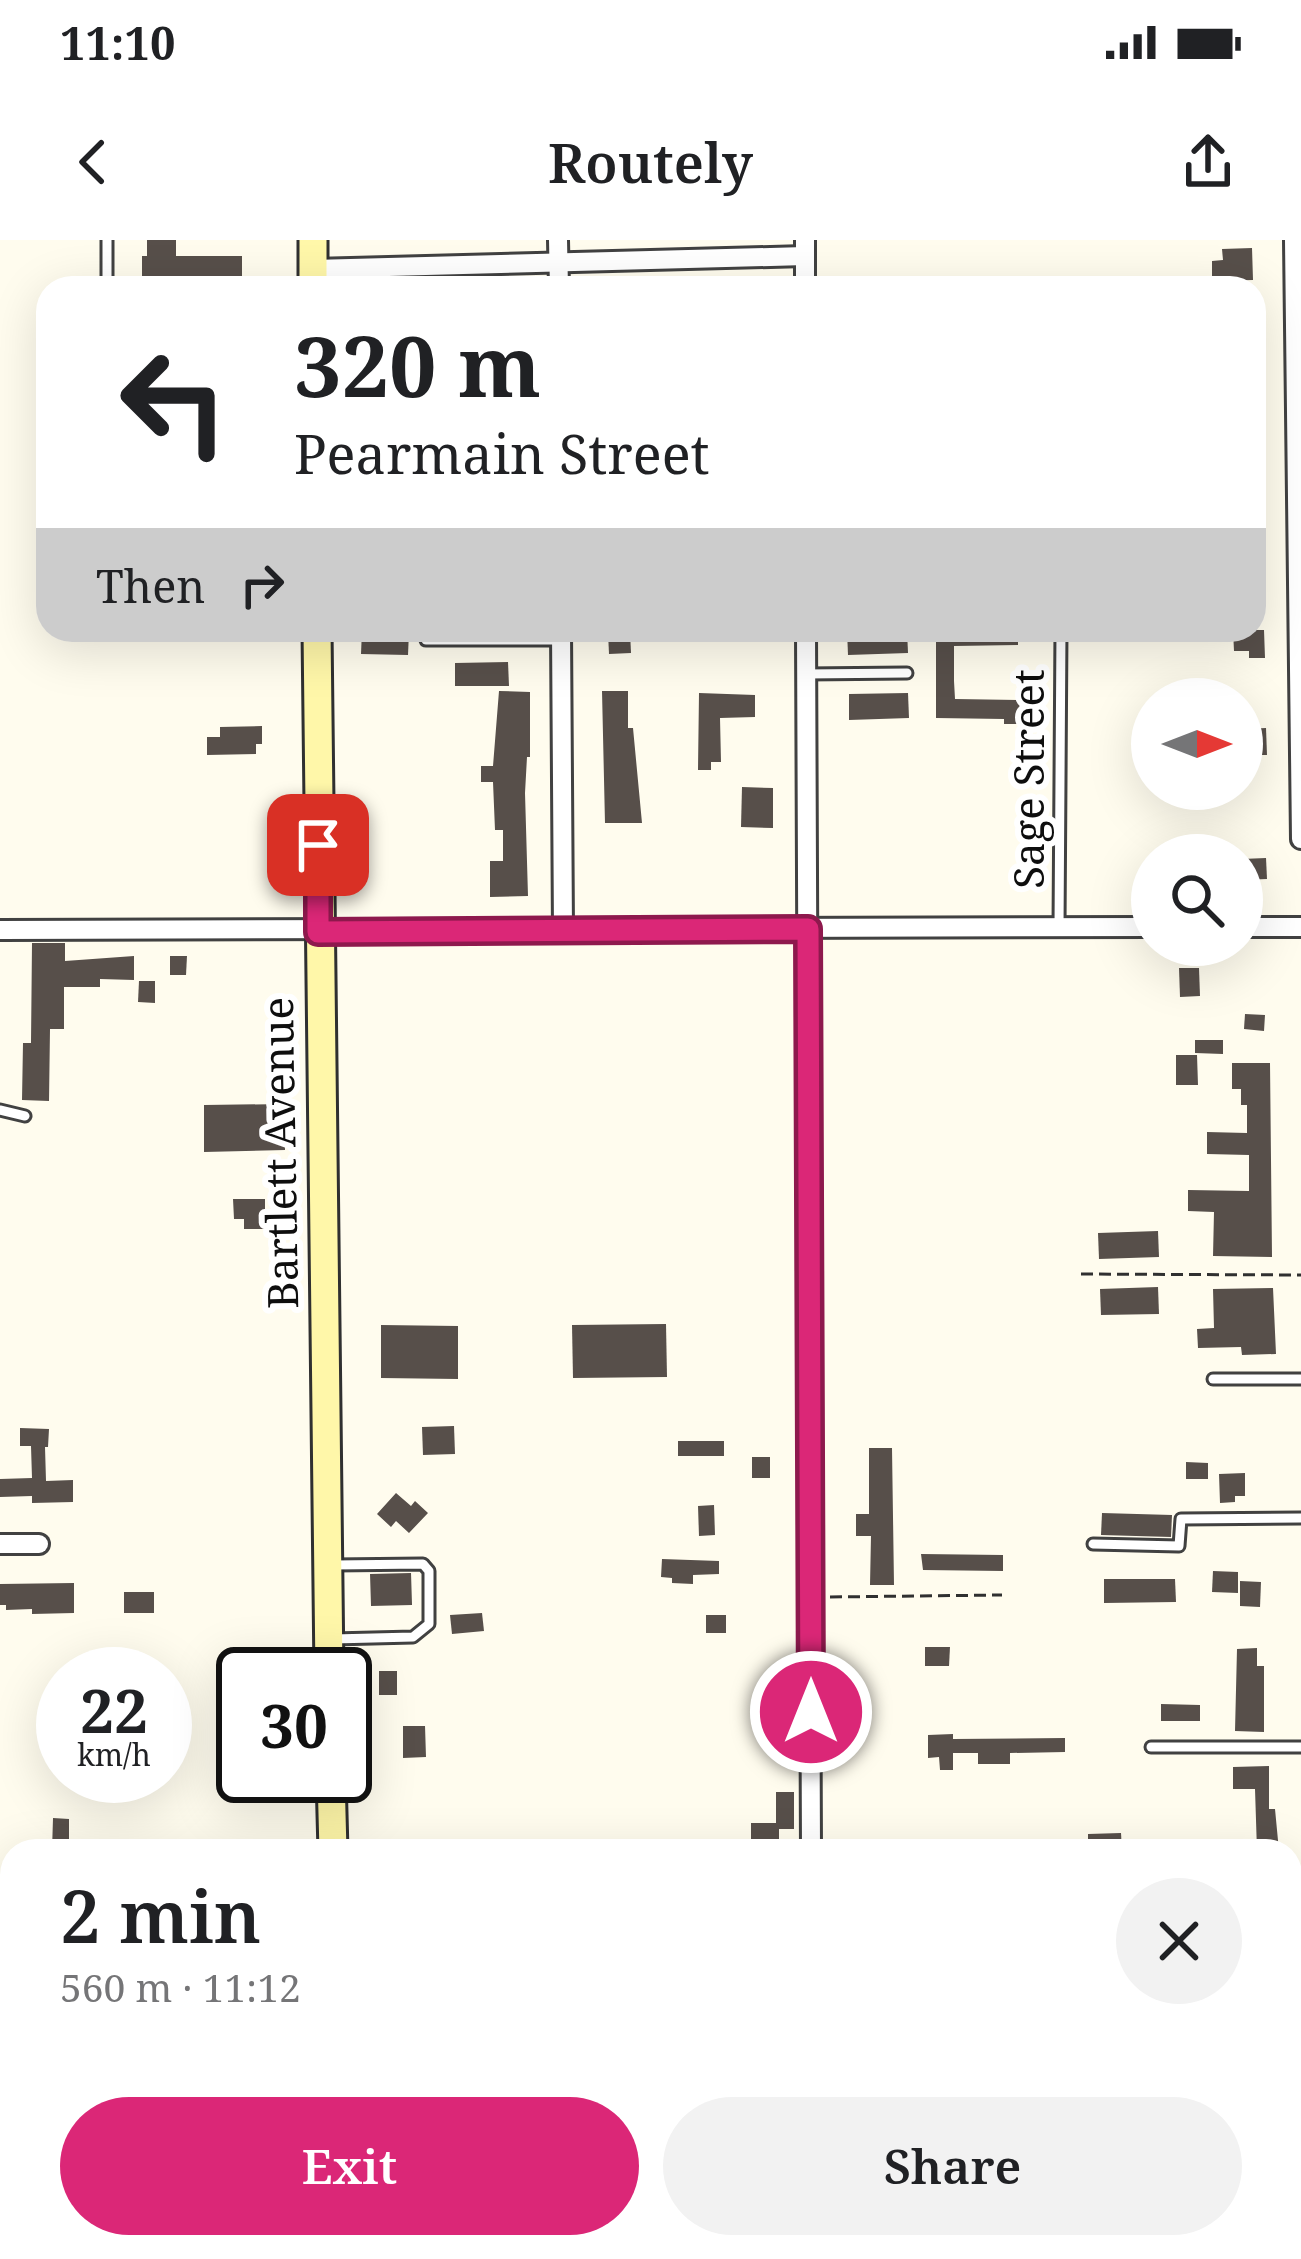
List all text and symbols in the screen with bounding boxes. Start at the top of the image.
text: 11:10 [60,12,175,73]
text: Routely [548,125,753,199]
icon: back [60,129,126,195]
icon: share [1175,129,1241,195]
text: 320 m [294,307,541,422]
icon: left [96,324,252,480]
text: Pearmain Street [294,416,710,490]
icon: right [229,552,295,618]
text: Then [96,555,205,616]
street label: Sage Street [999,669,1056,889]
north arrow [1131,678,1263,810]
map controls [1131,678,1263,966]
pin [267,794,369,896]
icon: arrive [285,812,351,878]
button: search [1131,834,1263,966]
street label: Bartlett Avenue [248,997,310,1309]
speed limit sign: 30 [216,1647,372,1803]
position arrow [748,1649,874,1775]
text: 22 [80,1669,148,1751]
text: km/h [77,1734,151,1775]
text: 2 min [60,1866,261,1964]
button: close [1116,1878,1242,2004]
text: 560 m · 11:12 [60,1960,301,2013]
button: Exit [60,2097,639,2235]
button: Share [663,2097,1242,2235]

